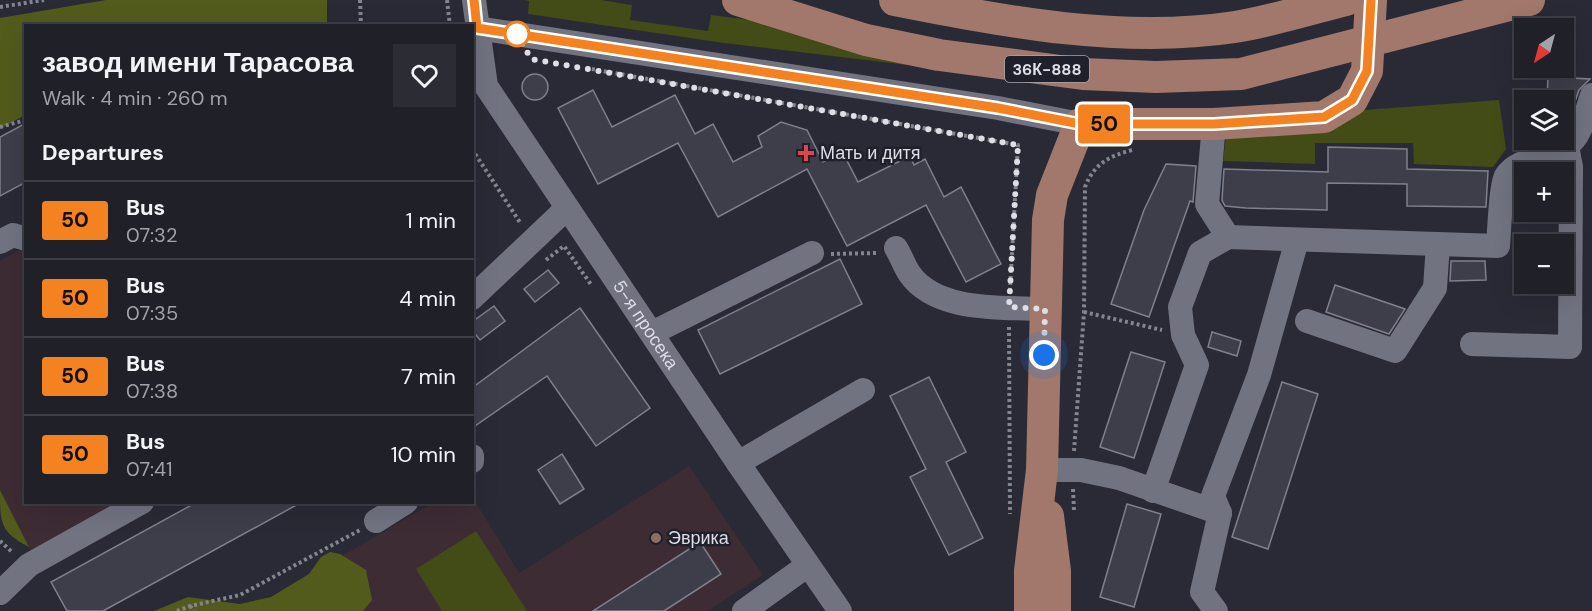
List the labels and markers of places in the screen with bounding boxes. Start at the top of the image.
unlabelled marker [504,21,530,47]
place label: Мать и дитя [820,141,921,165]
marker: Мать и дитя [797,144,815,162]
place label: Эврика [668,526,730,550]
marker: Эврика [649,531,663,545]

